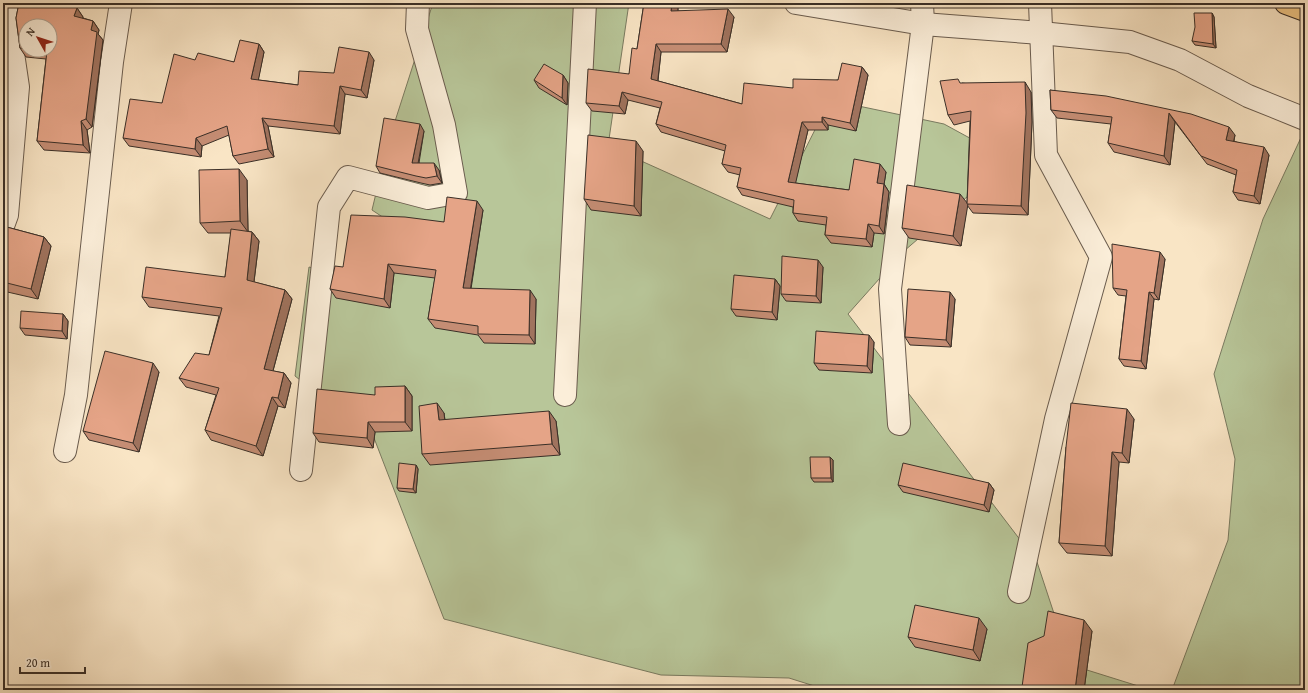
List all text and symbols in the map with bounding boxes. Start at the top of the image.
north arrow [18,18,58,58]
text: N [22,23,39,40]
scale bar [20,649,85,675]
text: 20 m [26,654,50,671]

